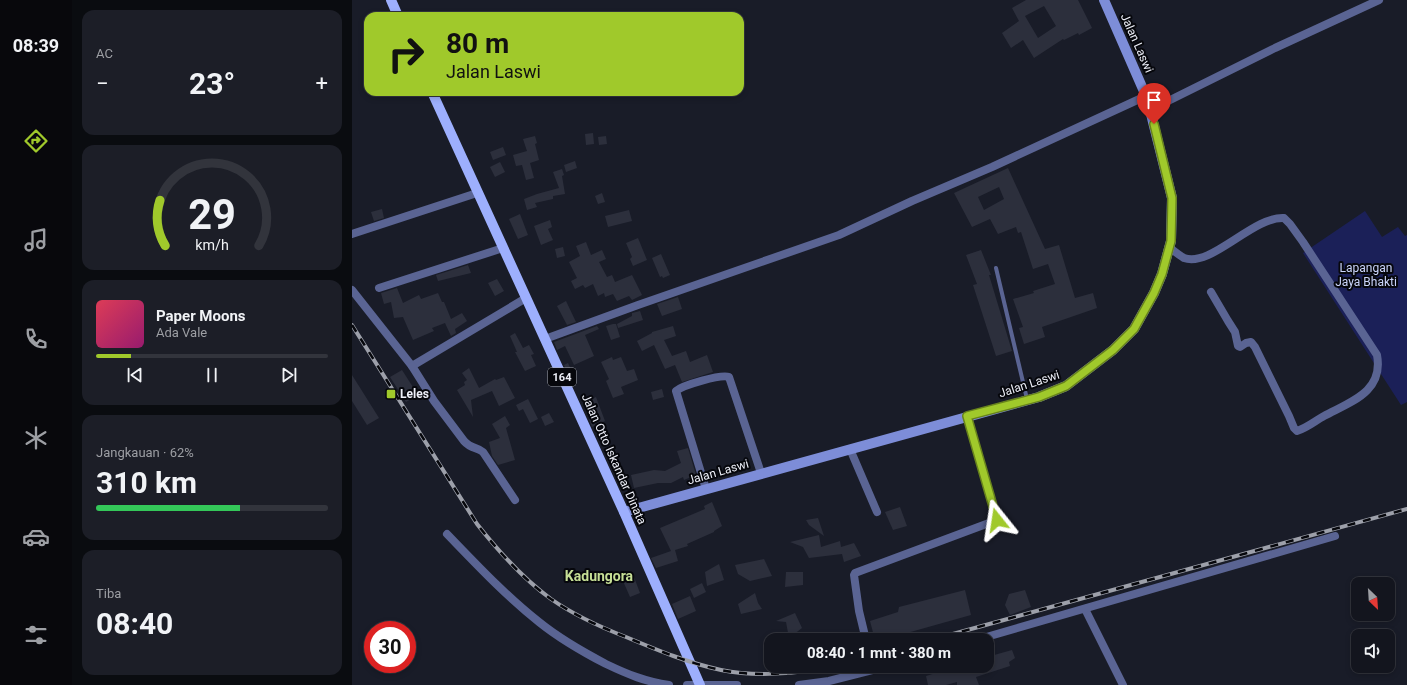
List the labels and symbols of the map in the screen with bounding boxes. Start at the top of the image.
street label: Jalan Laswi [1118,11,1156,75]
pin [1137,83,1171,124]
park label: Lapangan Jaya Bhakti [1335,261,1397,289]
road number: 164 [548,368,576,386]
street label: Jalan Laswi [997,368,1061,400]
place label: Leles [400,387,429,401]
marker: Leles [385,388,397,400]
street label: Jalan Otto Iskandar Dinata [579,392,649,526]
street label: Jalan Laswi [686,457,750,487]
position arrow [976,499,1018,541]
district label: Kadungora [565,568,634,584]
north arrow [1351,577,1395,621]
speed limit sign: 30 [364,621,416,673]

